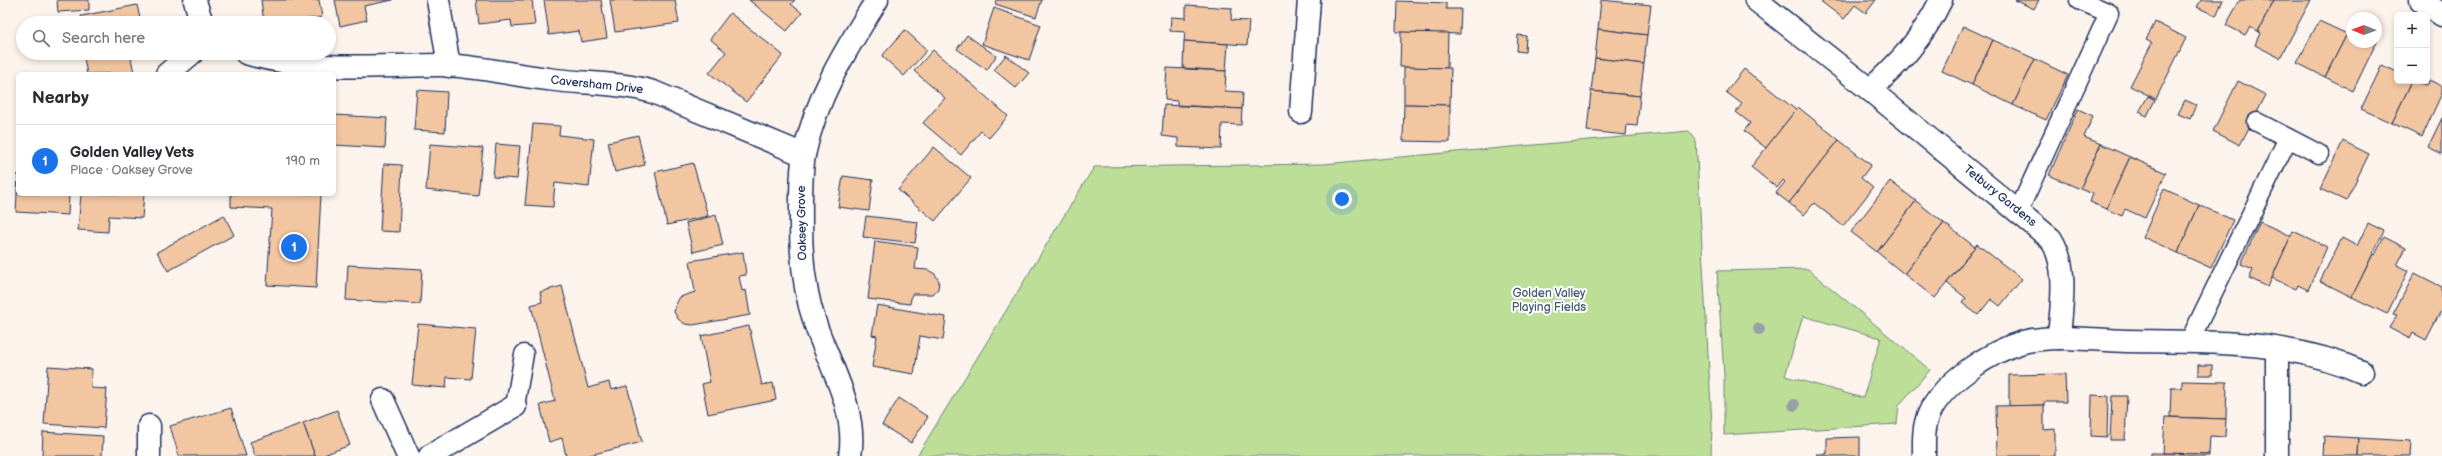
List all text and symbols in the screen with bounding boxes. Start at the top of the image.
north arrow [2346,12,2382,48]
map controls [2394,12,2430,84]
button: + [2394,12,2430,48]
search box [16,16,336,60]
icon: search [30,27,52,49]
text: Search here [62,29,145,48]
button: − [2394,48,2430,84]
street label: Caversham Drive [550,73,644,97]
text: Nearby [32,88,89,108]
text: Golden Valley Vets [70,143,194,162]
text: 1 [42,153,48,169]
text: 190 m [286,153,320,169]
text: Place · Oaksey Grove [70,162,193,178]
street label: Tetbury Gardens [1961,162,2040,230]
street label: Oaksey Grove [794,185,810,261]
your location [1332,189,1352,209]
pin: 1 [281,232,307,262]
park label: Golden Valley Playing Fields [1512,286,1586,315]

